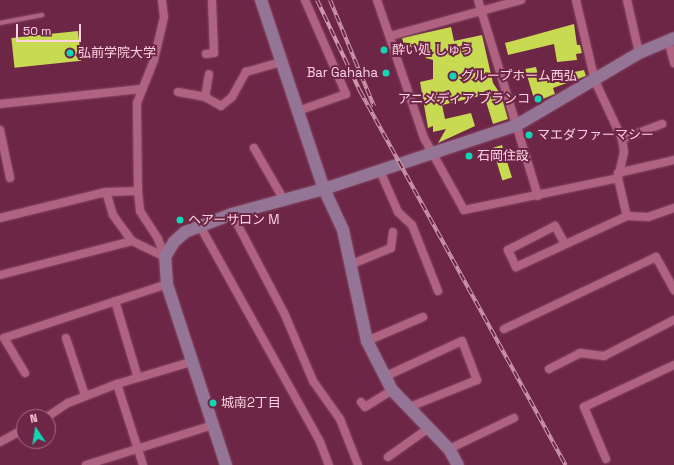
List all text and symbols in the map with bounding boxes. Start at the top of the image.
scale bar [18,16,83,42]
text: 50 m [23,23,51,39]
place label: 酔い処 しゅう [392,42,473,58]
place label: 弘前学院大学 [78,45,156,61]
marker: 酔い処 しゅう [379,45,389,55]
marker: 弘前学院大学 [65,48,75,58]
place label: Bar Gahaha [307,65,378,81]
marker: Bar Gahaha [381,68,391,78]
place label: グループホーム西弘 [461,68,578,84]
marker: グループホーム西弘 [448,71,458,81]
place label: アニメディア ブランコ [397,91,530,107]
marker: アニメディア ブランコ [533,94,543,104]
place label: マエダファーマシー [537,127,654,143]
marker: マエダファーマシー [524,130,534,140]
place label: 石岡住設 [477,148,529,164]
marker: 石岡住設 [464,151,474,161]
place label: ヘアーサロン M [188,212,280,228]
marker: ヘアーサロン M [175,215,185,225]
place label: 城南2丁目 [221,395,281,411]
marker: 城南2丁目 [208,398,218,408]
north arrow [16,409,56,449]
text: N [29,411,39,426]

